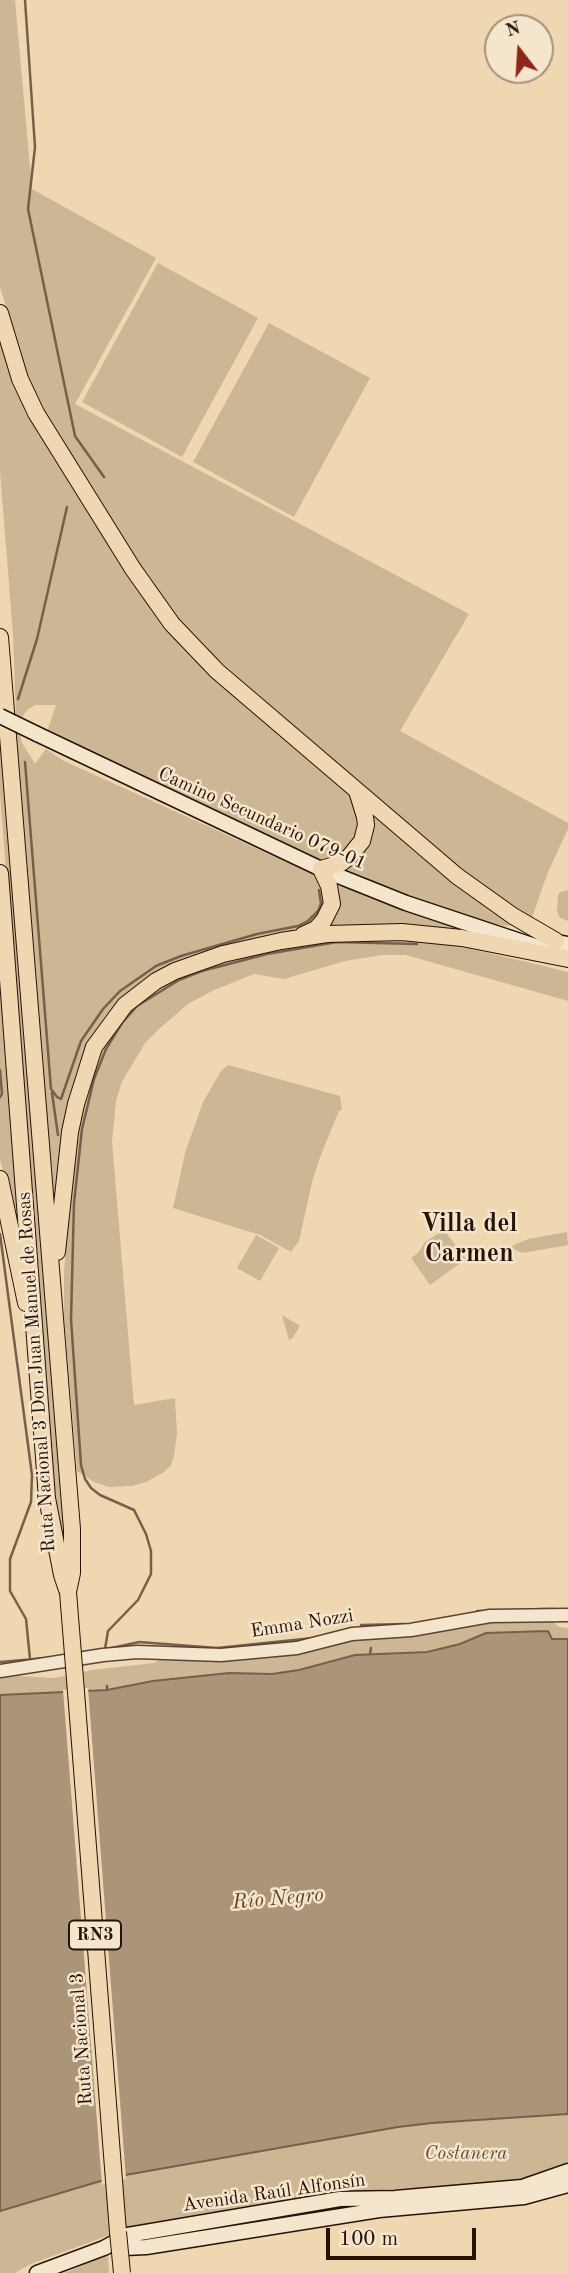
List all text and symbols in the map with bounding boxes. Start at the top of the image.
north arrow [484,14,554,84]
text: N [504,19,523,42]
street label: Camino Secundario 079-01 [154,763,370,875]
street label: Ruta Nacional 3 Don Juan Manuel de Rosas [13,1191,61,1553]
district label: Villa del Carmen [421,1208,517,1270]
street label: Emma Nozzi [249,1605,355,1643]
water label: Río Negro [231,1882,325,1916]
road number: RN3 [69,1921,121,1950]
street label: Ruta Nacional 3 [66,1972,98,2106]
park label: Costanera [425,2143,507,2165]
street label: Avenida Raúl Alfonsín [181,2169,367,2217]
scale bar [330,2214,480,2258]
text: 100 m [339,2229,398,2250]

